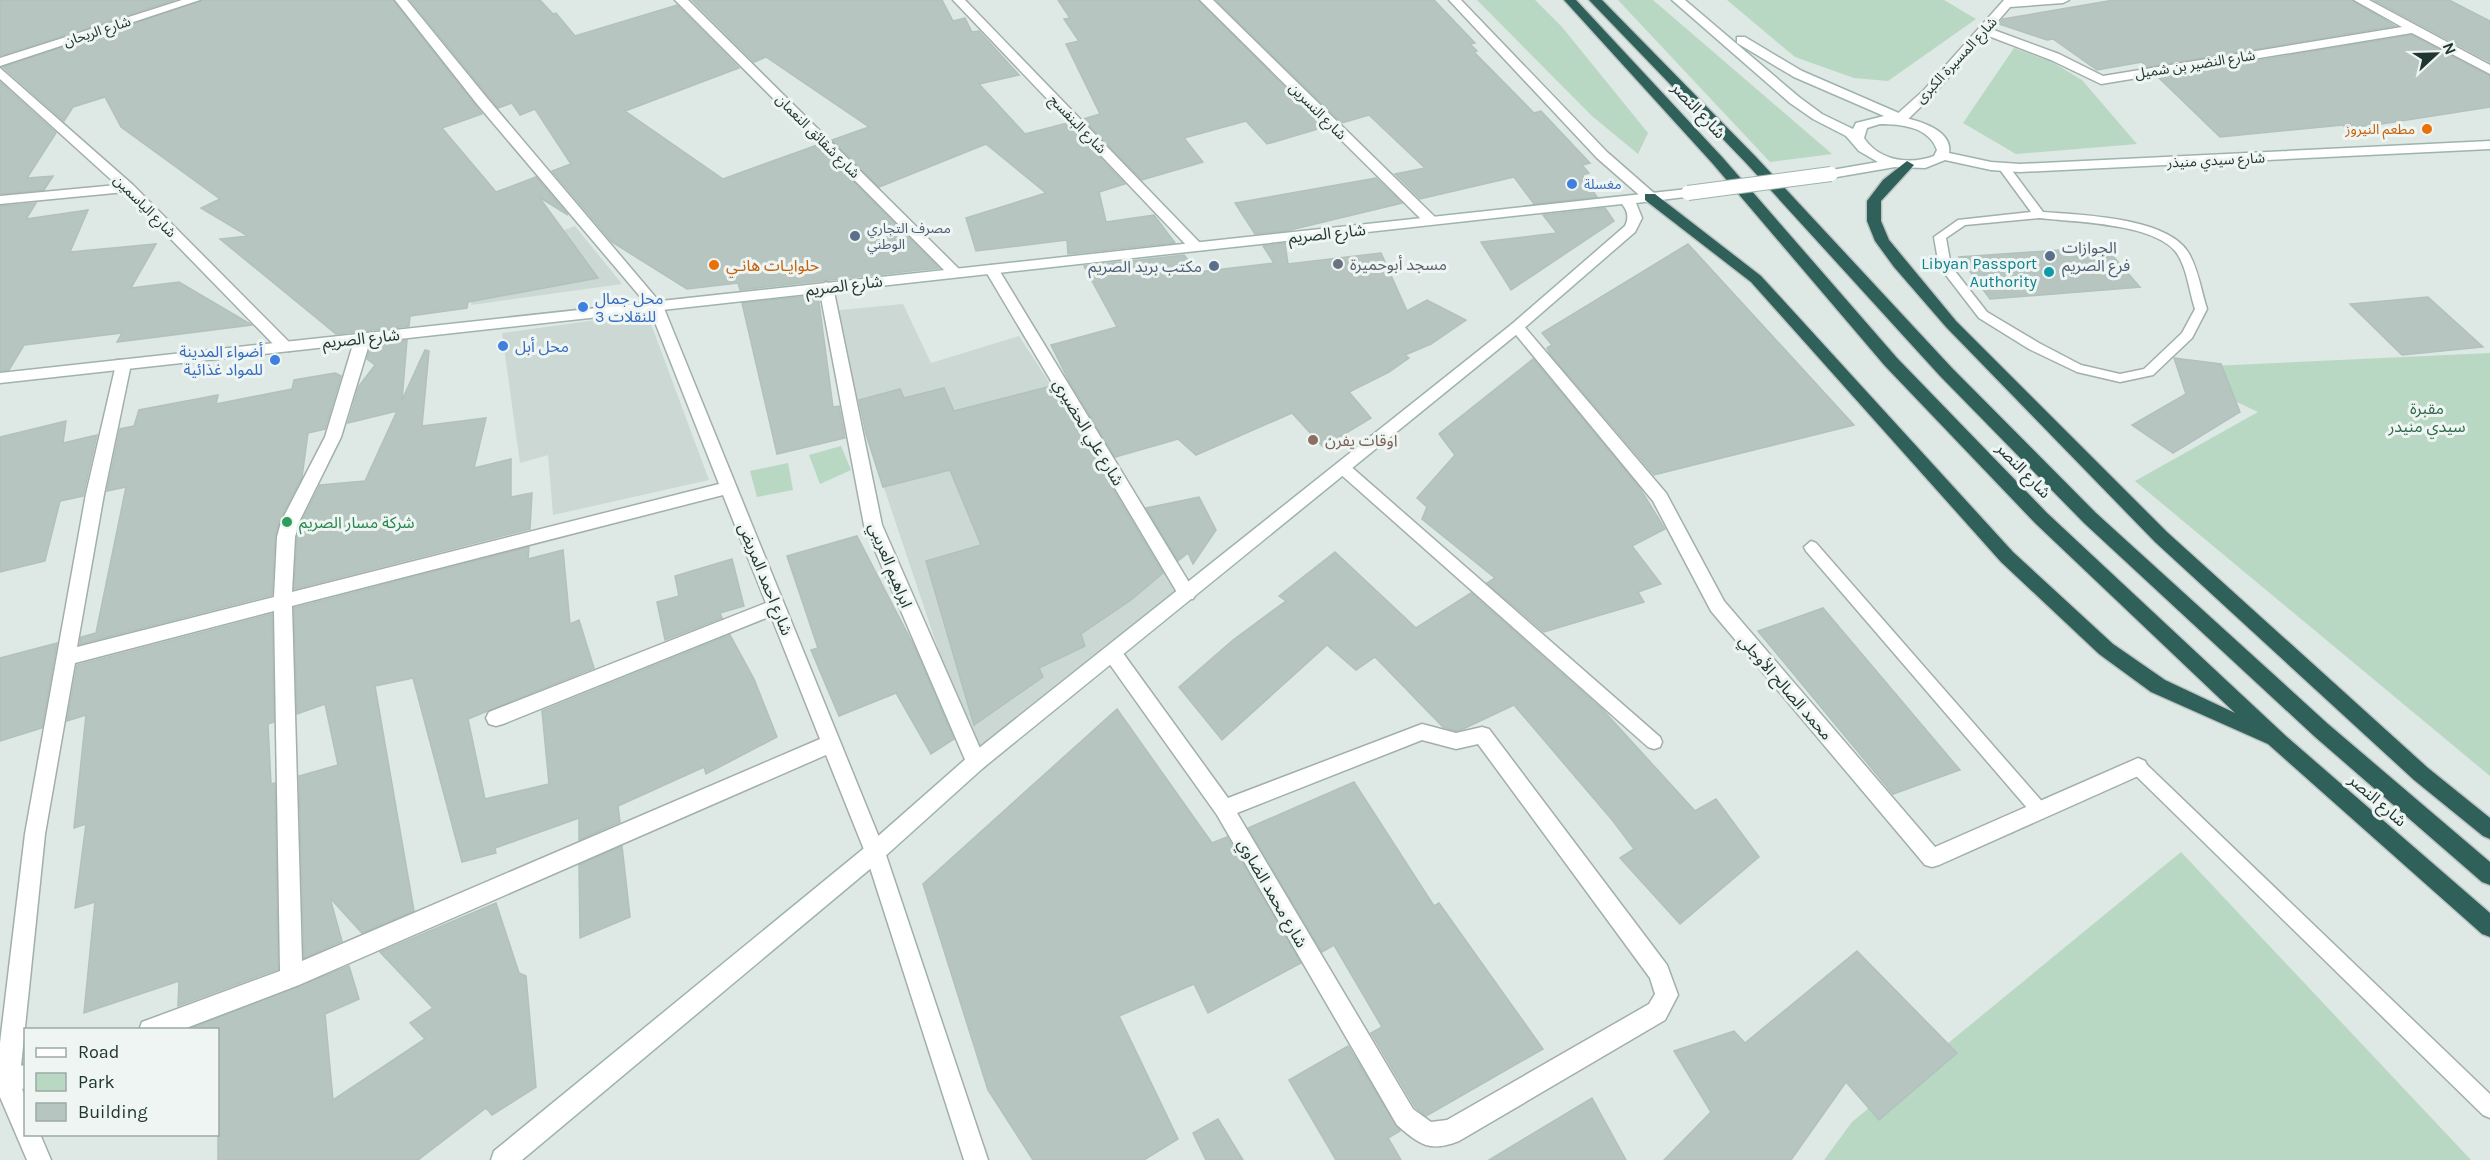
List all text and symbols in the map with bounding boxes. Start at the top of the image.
street label: شارع الريحان [61,13,133,52]
street label: شارع المسيرة الكبرى [1912,14,2002,108]
north arrow [2406,24,2466,84]
text: N [2438,40,2460,57]
street label: شارع النضير بن شميل [2134,47,2257,84]
street label: شارع النصر [1665,78,1729,144]
street label: شارع النسرين [1284,79,1350,145]
street label: شارع شقائق النعمان [771,91,863,183]
street label: شارع البنفسج [1044,91,1110,159]
place label: مطعم النيروز [2344,121,2415,140]
marker: مطعم النيروز [2420,122,2434,136]
street label: شارع سيدي منيذر [2166,149,2266,174]
street label: شارع الياسمين [108,172,179,243]
place label: مغسلة [1584,176,1622,193]
marker: مغسلة [1565,177,1579,191]
place label: مصرف التجاري الوطني [867,220,951,255]
street label: شارع الصريم [1287,220,1367,250]
marker: مصرف التجاري الوطني [848,229,862,243]
place label: الجوازات فرع الصريم [2062,238,2130,278]
marker: الجوازات فرع الصريم [2043,249,2057,263]
place label: Libyan Passport Authority [1921,254,2038,291]
place label: مسجد أبوحميرة [1350,255,1447,274]
place label: حلوايـات هانـي [726,256,819,278]
place label: مكتب بريد الصريم [1088,257,1202,279]
marker: مسجد أبوحميرة [1331,257,1345,271]
marker: حلوايـات هانـي [707,258,721,272]
marker: مكتب بريد الصريم [1207,259,1221,273]
marker: Libyan Passport Authority [2042,265,2056,279]
street label: شارع الصريم [804,271,884,303]
place label: محل جمال 3 للنقلات [595,289,664,326]
marker: محل جمال 3 للنقلات [576,300,590,314]
street label: شارع الصريم [321,325,401,355]
place label: محل أبل [515,337,569,356]
marker: محل أبل [496,339,510,353]
place label: أضواء المدينة للمواد غذائية [179,342,263,379]
marker: أضواء المدينة للمواد غذائية [268,353,282,367]
street label: شارع علي الحضيري [1047,375,1128,491]
park label: مقبرة سيدي منيدر [2387,399,2466,439]
place label: اوقات يفرن [1325,431,1397,450]
marker: اوقات يفرن [1306,433,1320,447]
street label: شارع النصر [1990,438,2055,504]
place label: شركة مسار الصريم [299,513,415,535]
marker: شركة مسار الصريم [280,515,294,529]
street label: شارع احمد المريض [732,520,797,639]
street label: ابراهيم العريبي [862,520,916,612]
street label: محمد الصالح الأوجلي [1733,631,1836,746]
street label: شارع النصر [2342,770,2410,833]
street label: شارع محمد الضاوي [1231,836,1311,952]
legend [24,1028,219,1136]
text: Road [78,1041,119,1063]
text: Park [78,1071,115,1093]
text: Building [78,1101,148,1123]

